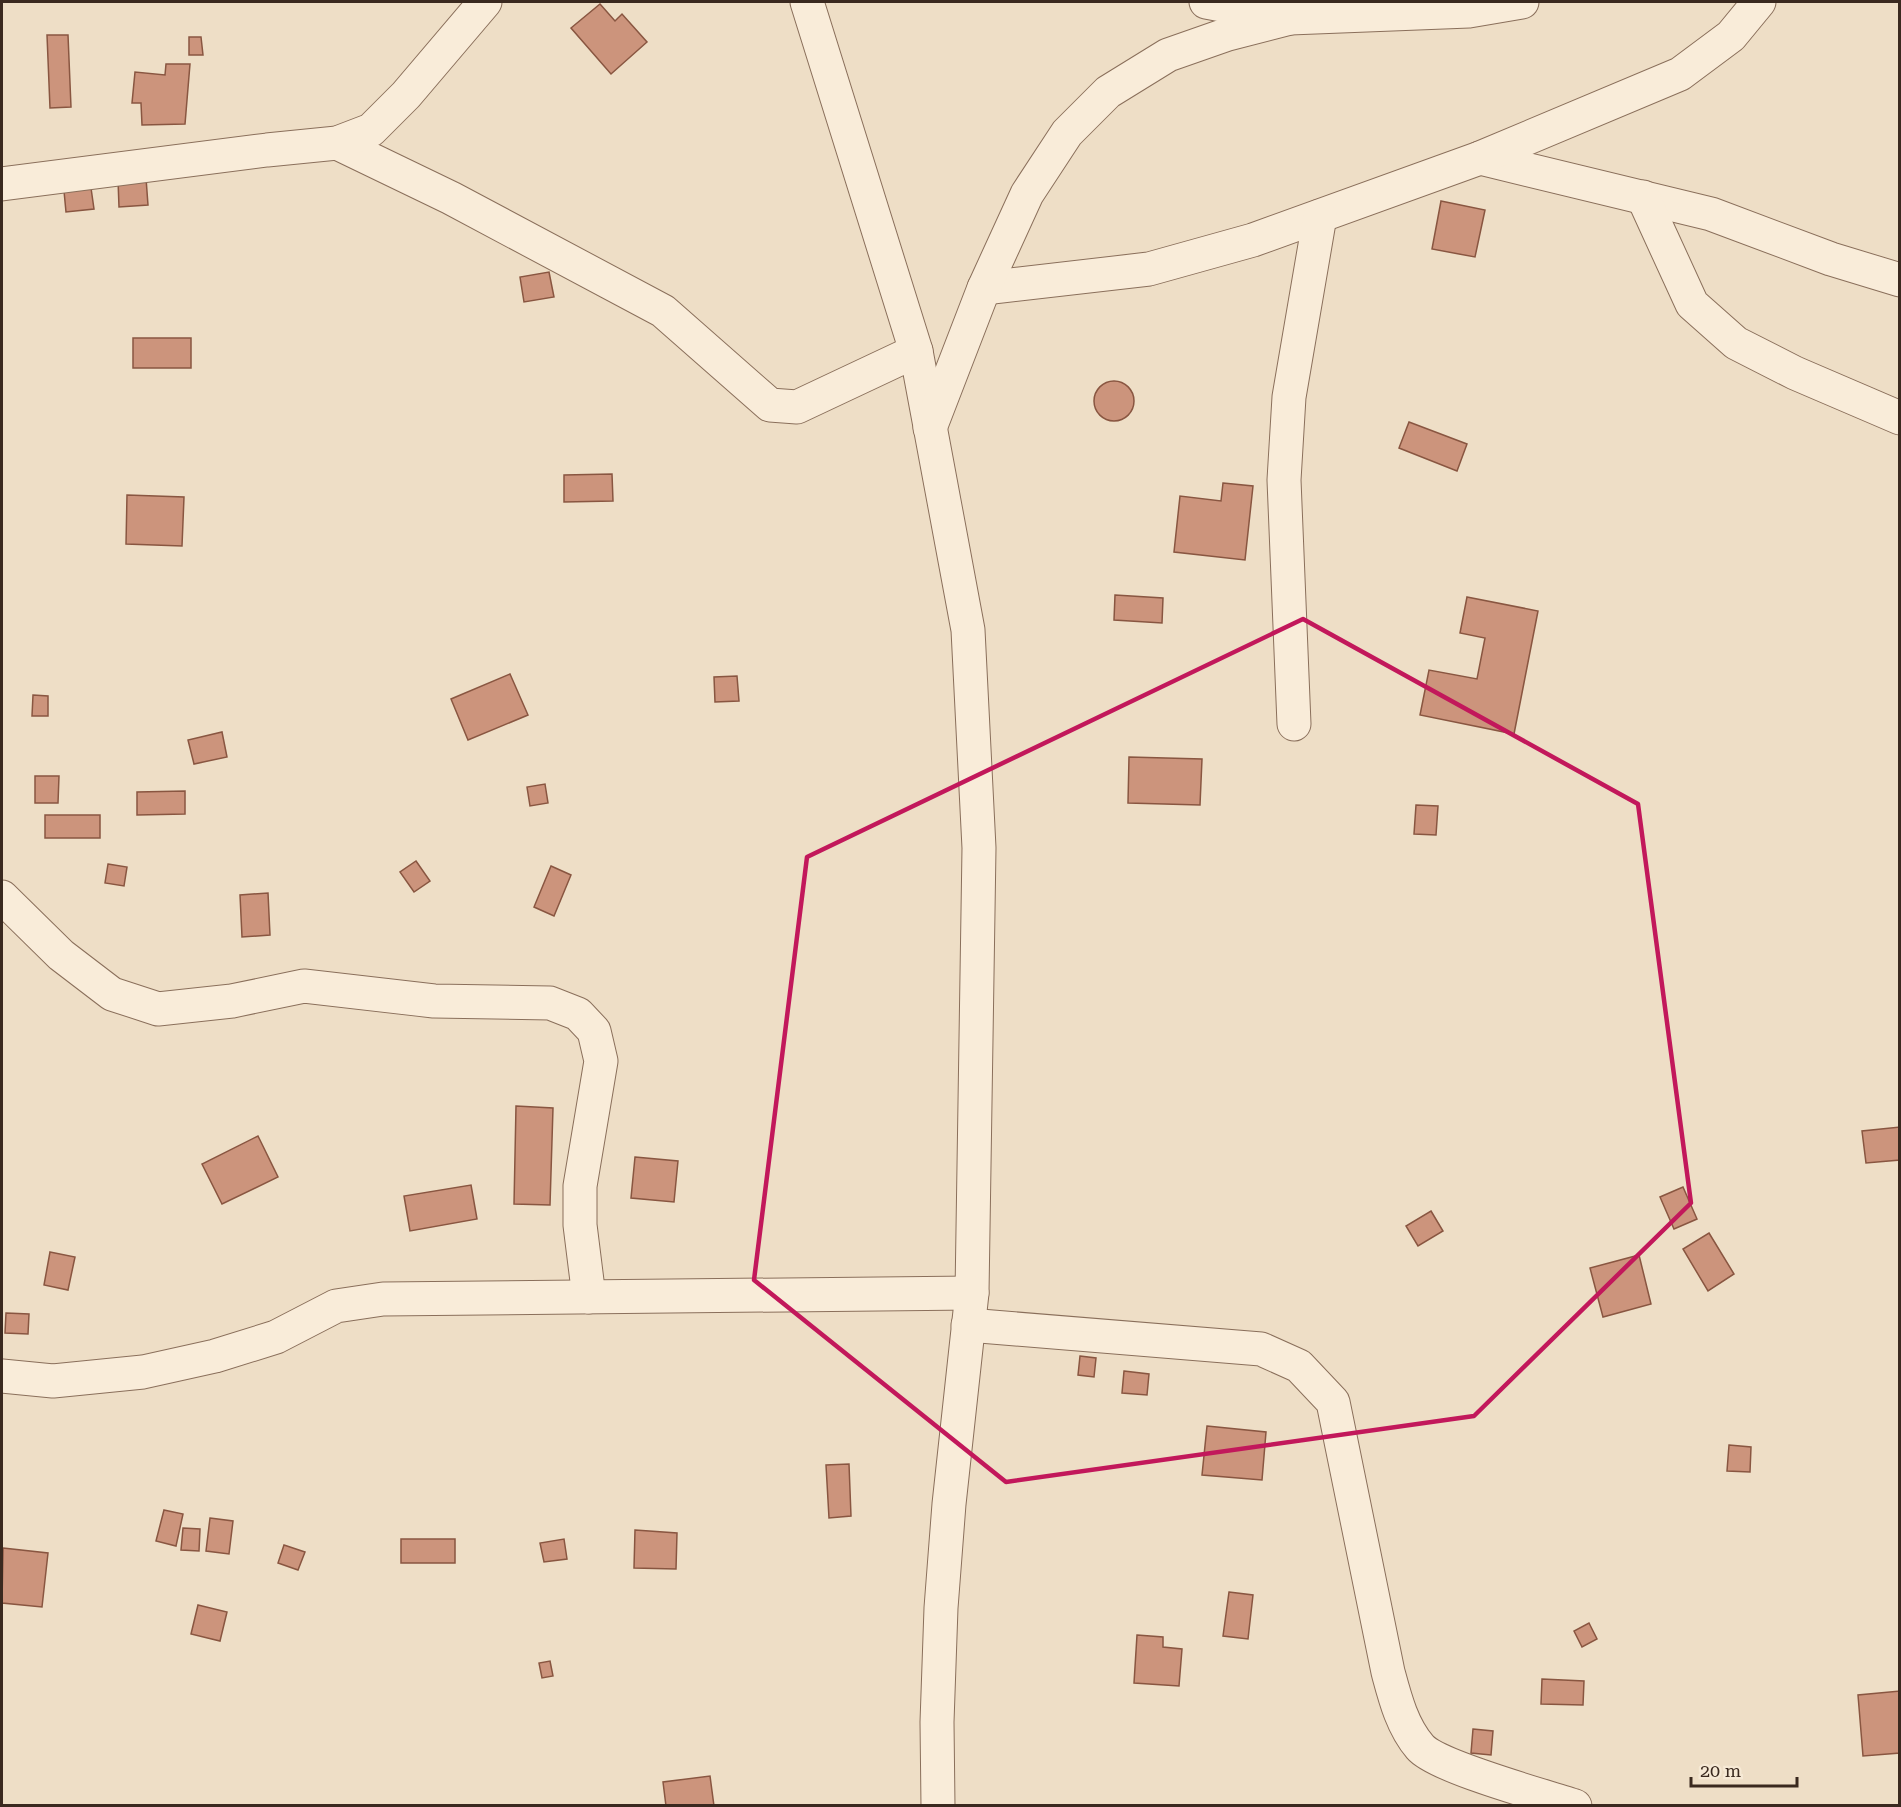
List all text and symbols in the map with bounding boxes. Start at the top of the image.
scale bar [1691,1750,1798,1788]
text: 20 m [1700,1760,1741,1781]

